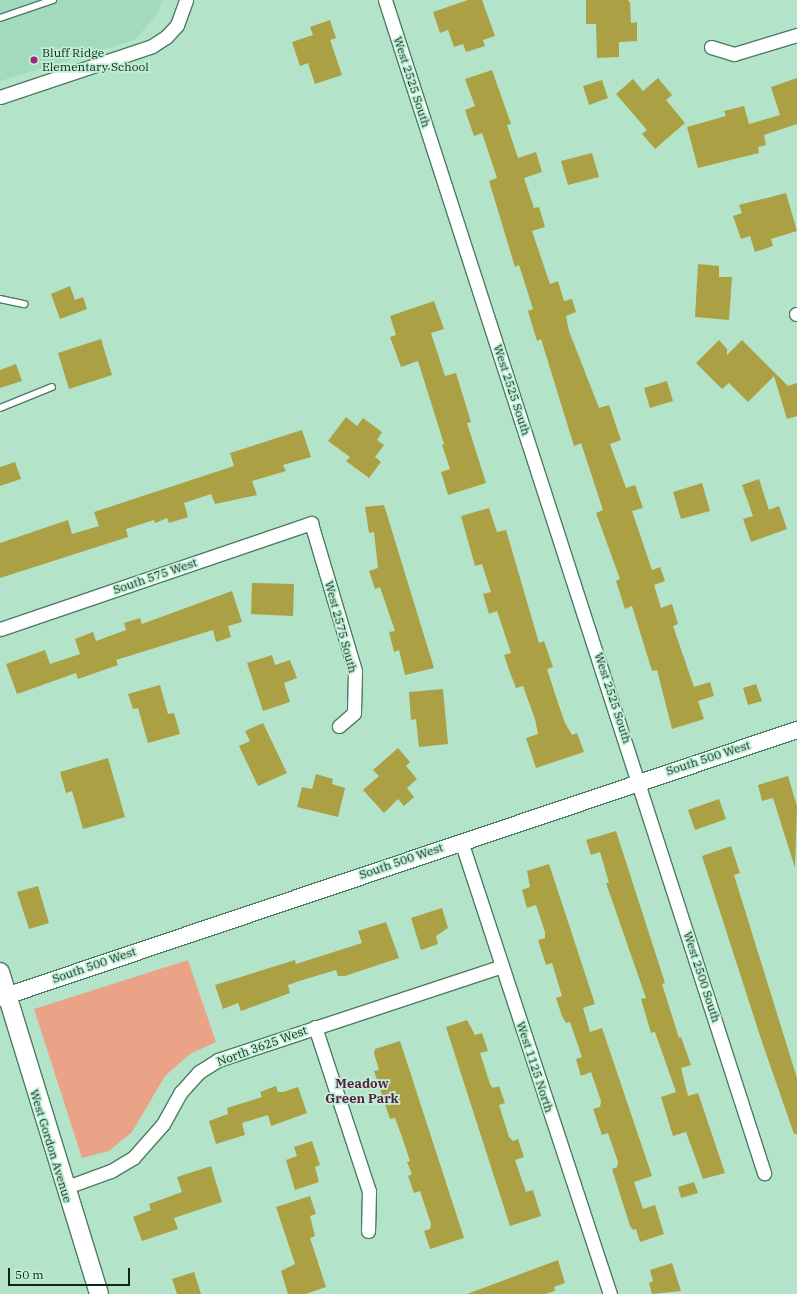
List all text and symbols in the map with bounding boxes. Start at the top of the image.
street label: West 2525 South [390,35,434,129]
place label: Bluff Ridge Elementary School [42,46,149,74]
marker: Bluff Ridge Elementary School [29,55,39,65]
street label: West 2525 South [490,343,534,437]
street label: South 575 West [111,555,199,597]
street label: West 2575 South [322,579,360,675]
street label: West 2525 South [591,651,635,745]
street label: South 500 West [664,738,752,778]
street label: South 500 West [357,840,445,882]
street label: West 2500 South [680,930,724,1024]
street label: South 500 West [50,944,138,986]
street label: West 1125 North [513,1020,557,1114]
street label: North 3625 West [215,1023,309,1069]
district label: Meadow Green Park [325,1077,399,1108]
street label: West Gordon Avenue [27,1088,75,1204]
scale bar [10,1260,132,1286]
text: 50 m [15,1267,44,1282]

